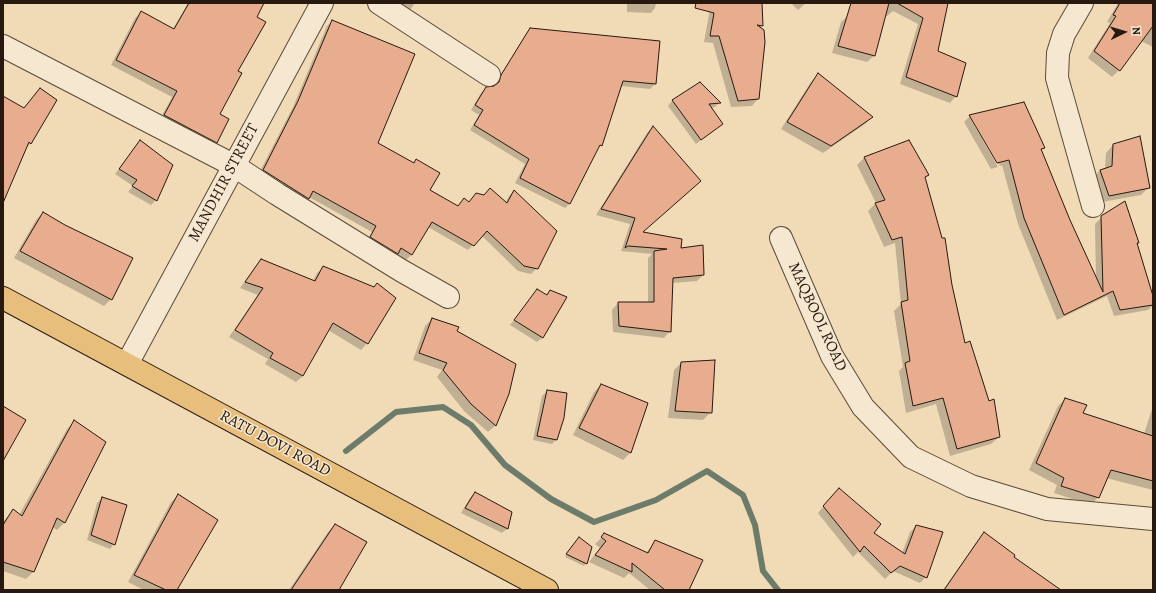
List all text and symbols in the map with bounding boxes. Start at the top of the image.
north arrow [1104,12,1144,52]
text: N [1129,26,1144,36]
street label: MANDHIR STREET [185,121,263,245]
street label: MAQBOOL ROAD [783,259,851,375]
street label: RATU DOVI ROAD [216,407,334,481]

